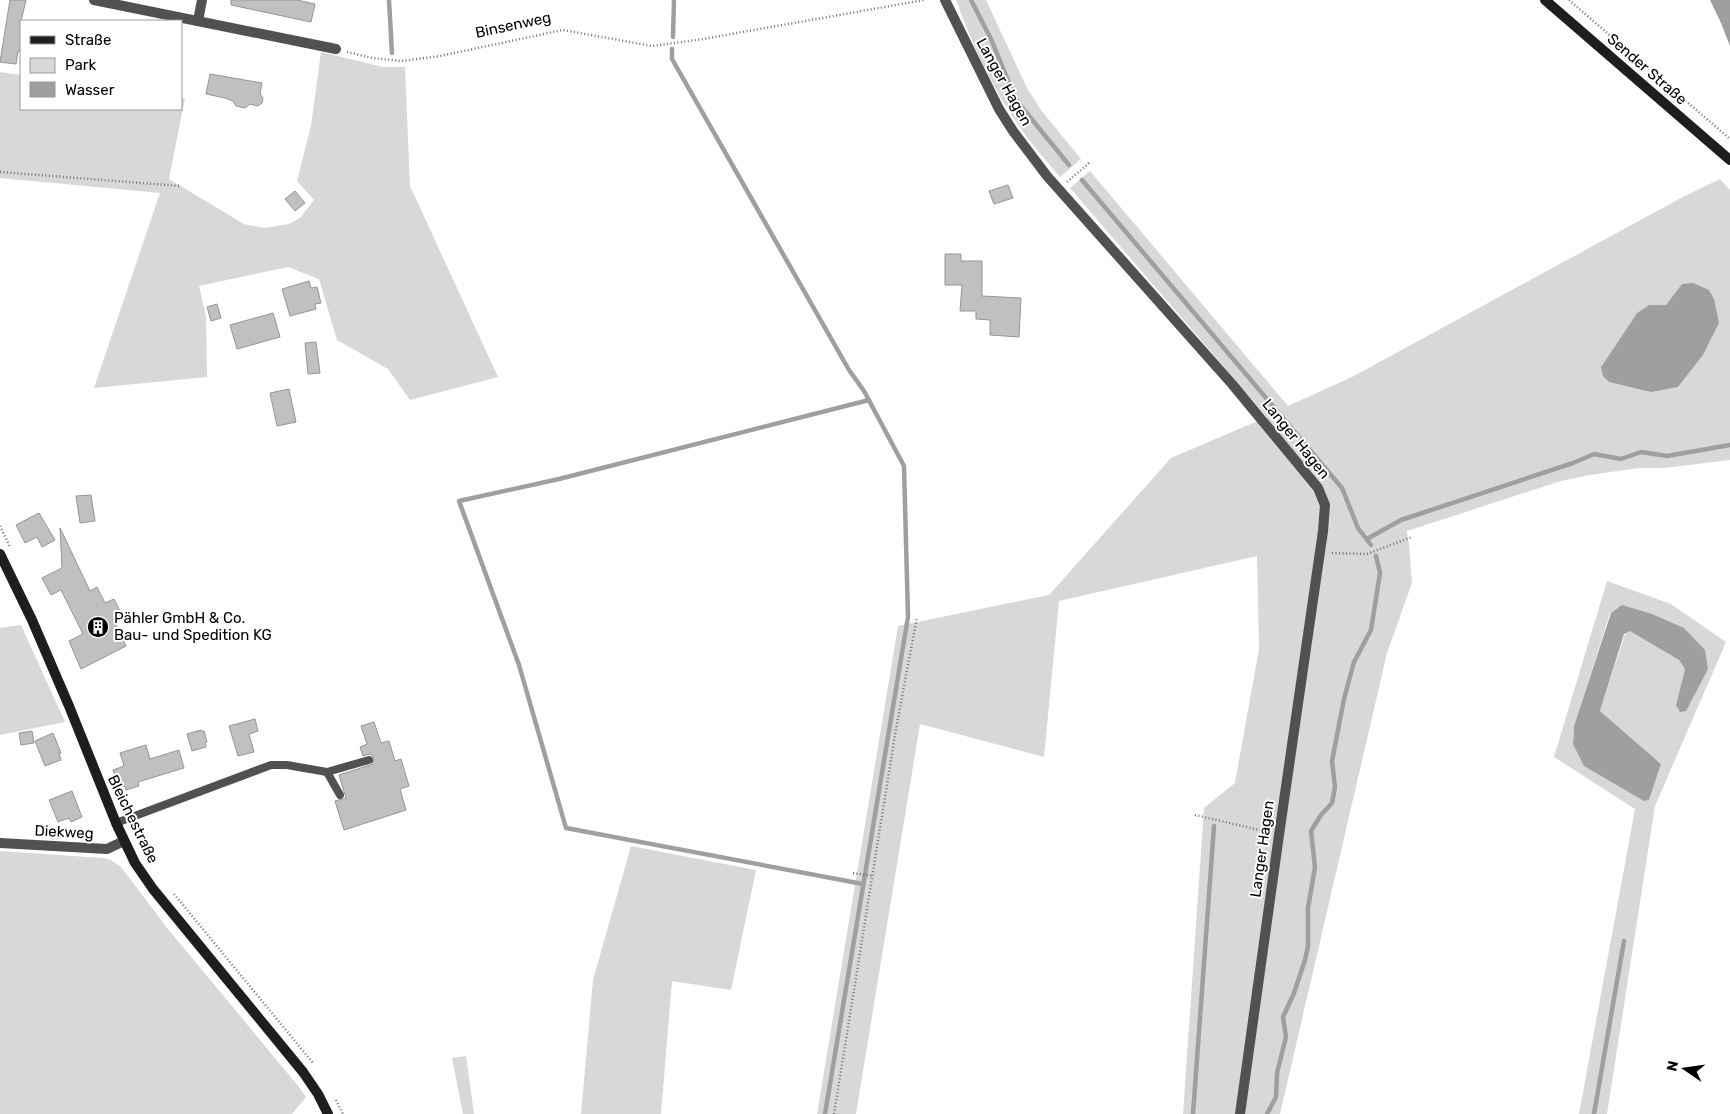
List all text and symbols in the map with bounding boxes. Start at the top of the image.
street label: Binsenweg [473,8,553,42]
legend [20,20,182,110]
street label: Sender Straße [1604,30,1690,108]
text: Straße [65,31,111,49]
street label: Langer Hagen [972,35,1036,129]
text: Park [65,56,96,74]
text: Wasser [65,81,115,99]
street label: Langer Hagen [1258,395,1334,483]
place label: Pähler GmbH & Co. Bau- und Spedition KG [114,609,272,644]
building icon: Pähler GmbH & Co. Bau- und Spedition KG [86,615,110,639]
street label: Bleichestraße [104,772,162,866]
street label: Langer Hagen [1246,799,1278,899]
street label: Diekweg [34,821,94,843]
north arrow [1660,1044,1710,1094]
text: N [1663,1059,1682,1073]

